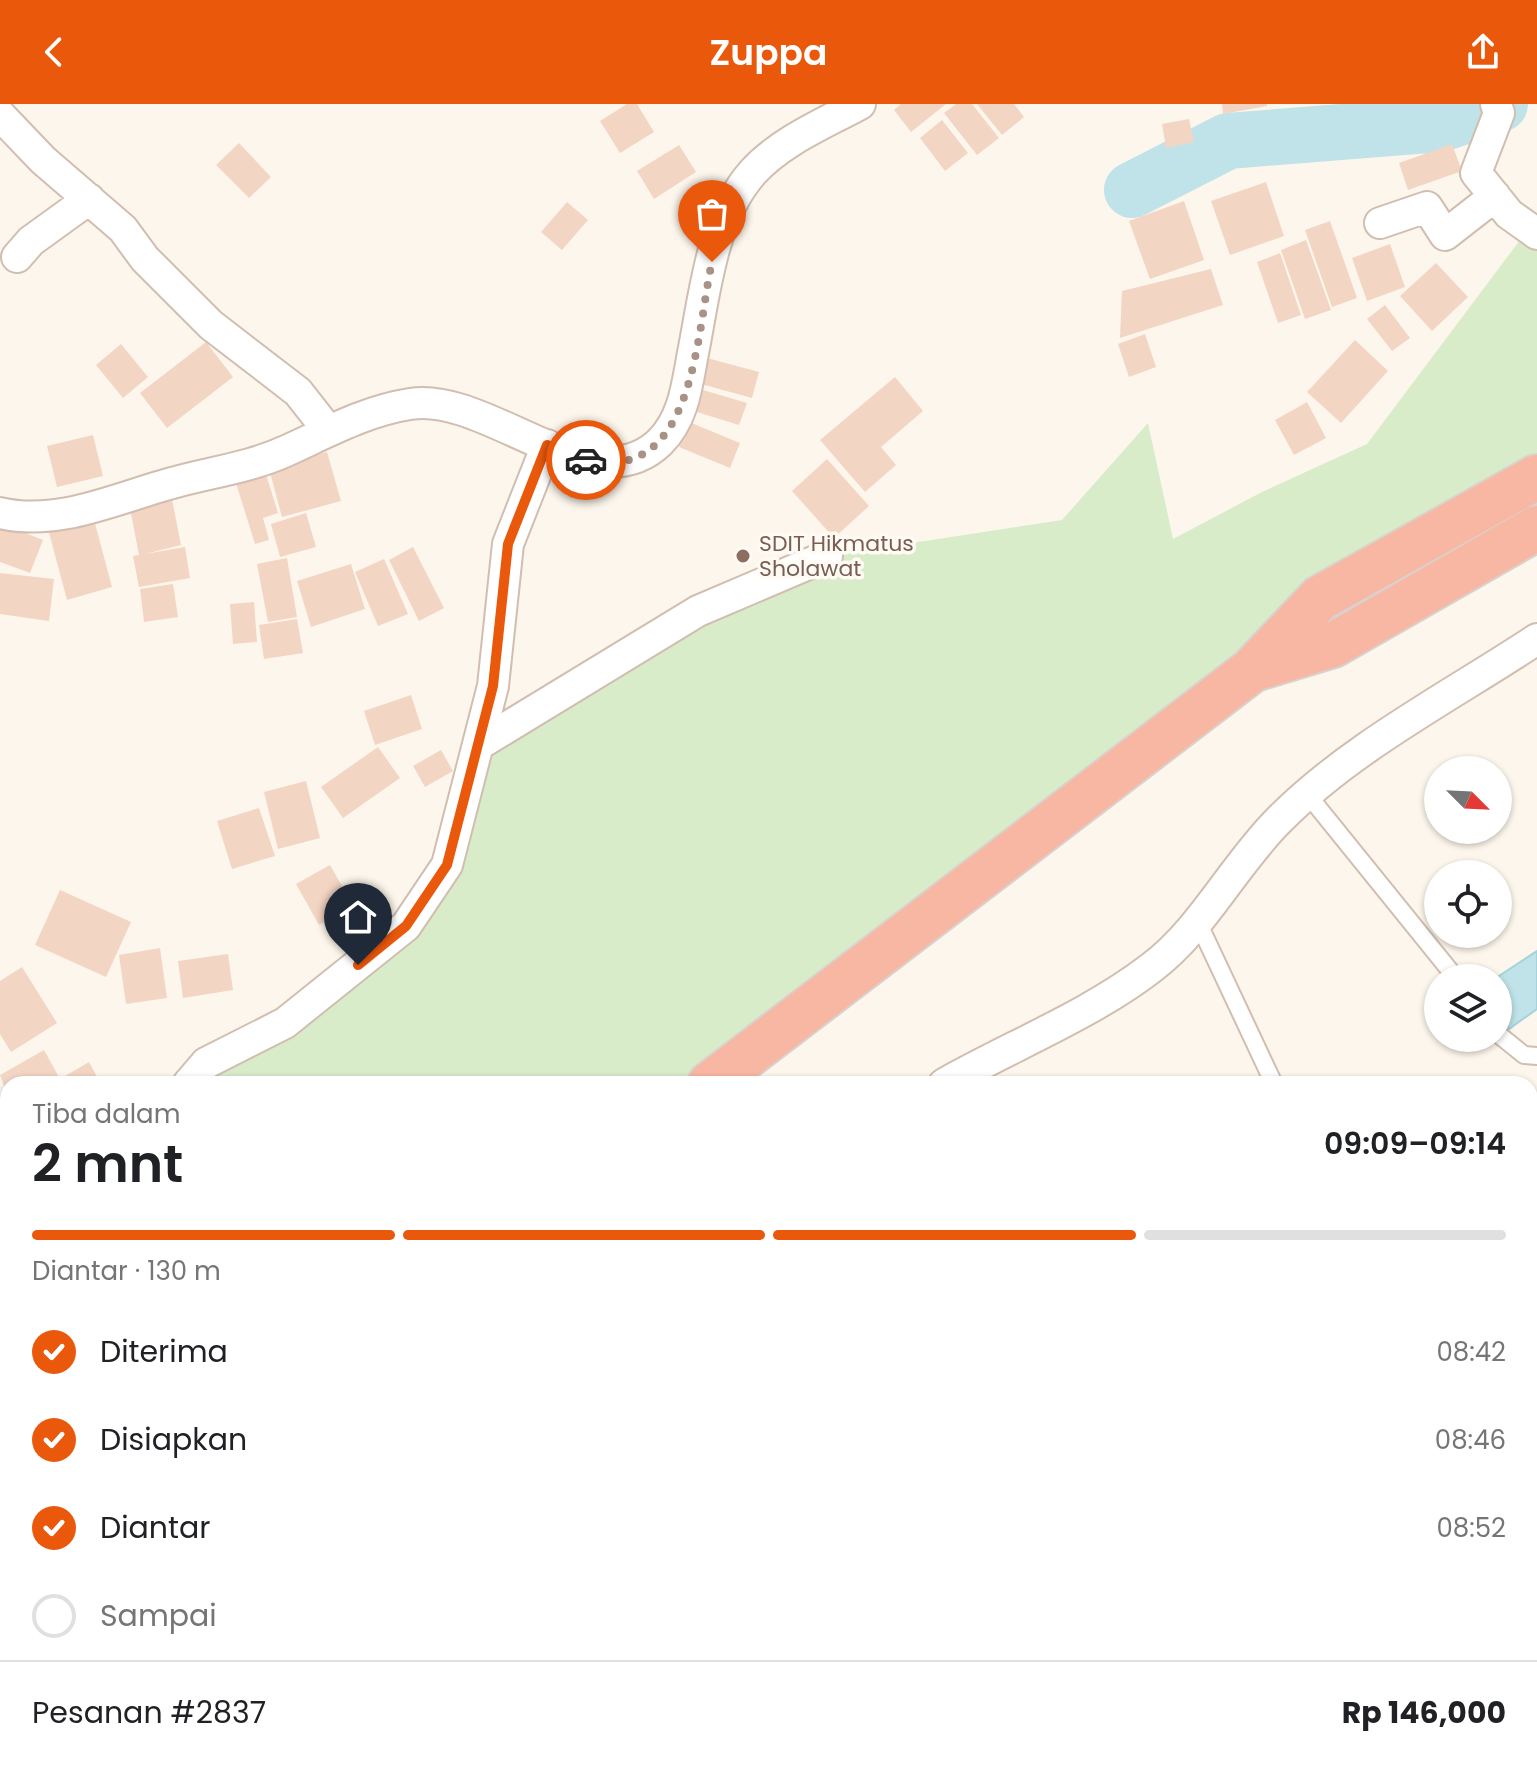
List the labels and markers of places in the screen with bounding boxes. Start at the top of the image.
pin [678,180,746,262]
place label: SDIT Hikmatus Sholawat [759,528,914,584]
marker: SDIT Hikmatus Sholawat [734,547,752,565]
pin [324,883,392,965]

